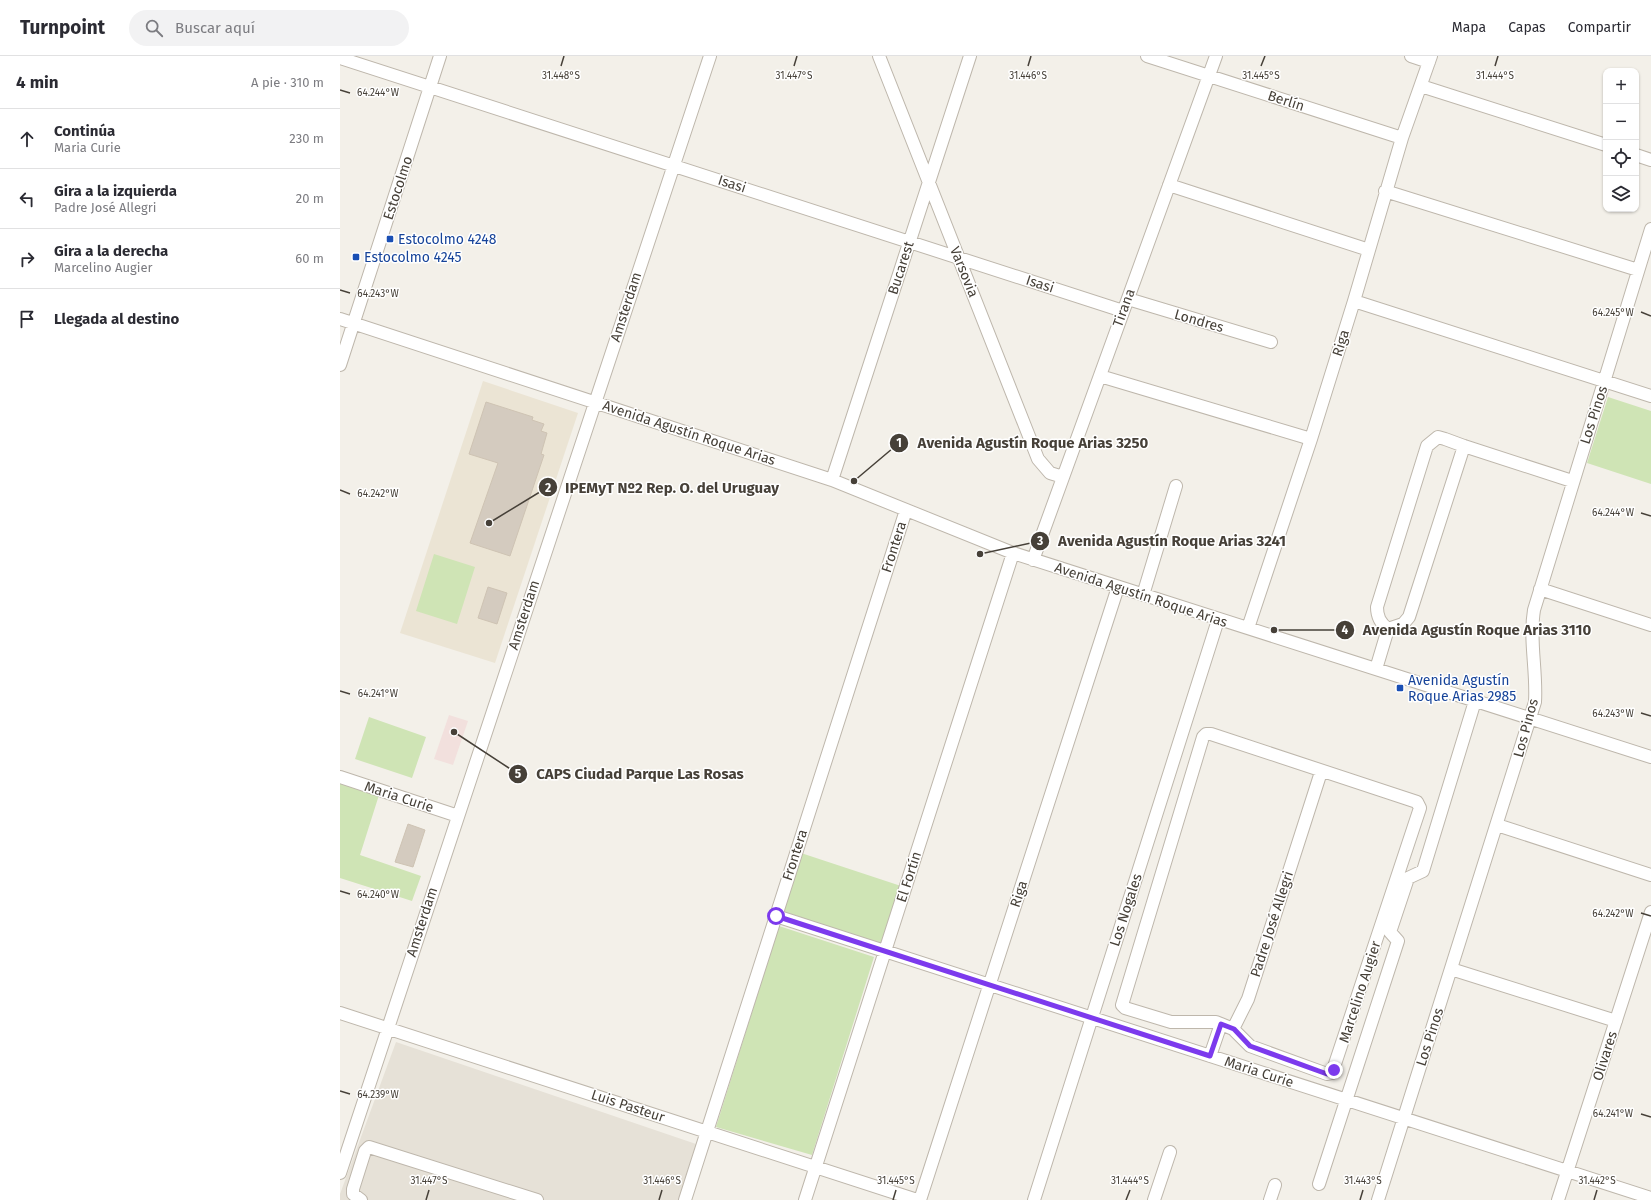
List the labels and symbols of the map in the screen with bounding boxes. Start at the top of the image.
text: 31.448°S [542,70,581,82]
text: 31.447°S [776,70,813,82]
text: 31.446°S [1009,70,1047,82]
text: 31.445°S [1242,70,1280,82]
text: 31.444°S [1476,70,1514,82]
text: 64.244°W [357,87,400,99]
street label: Berlín [1265,87,1307,115]
street label: Estocolmo [380,154,416,222]
street label: Isasi [716,172,748,196]
place label: Estocolmo 4248 [398,231,497,248]
marker: Estocolmo 4248 [385,234,395,244]
street label: Bucarest [884,238,918,297]
street label: Varsovia [946,244,982,300]
place label: Estocolmo 4245 [364,249,462,266]
marker: Estocolmo 4245 [351,252,361,262]
street label: Amsterdam [607,270,645,344]
street label: Isasi [1024,272,1056,296]
street label: Tirana [1109,287,1139,329]
text: 64.243°W [357,288,399,300]
street label: Londres [1172,306,1226,336]
text: 64.245°W [1592,307,1634,319]
street label: Riga [1329,328,1353,358]
street label: Los Pinos [1577,383,1612,446]
street label: Avenida Agustín Roque Arias [600,397,778,469]
callout: Avenida Agustín Roque Arias 3250 [889,429,1156,456]
text: Avenida Agustín Roque Arias 3250 [917,434,1149,452]
text: 1 [896,436,902,450]
callout: IPEMyT Nº2 Rep. O. del Uruguay [538,474,787,501]
text: IPEMyT Nº2 Rep. O. del Uruguay [565,479,779,497]
text: 2 [545,481,551,495]
text: 64.242°W [357,488,399,500]
text: 64.244°W [1592,507,1635,519]
street label: Frontera [878,519,910,575]
callout: Avenida Agustín Roque Arias 3241 [1030,528,1294,555]
text: Avenida Agustín Roque Arias 3241 [1057,532,1286,550]
text: 3 [1036,534,1043,548]
street label: Avenida Agustín Roque Arias [1052,559,1230,631]
street label: Amsterdam [505,578,543,652]
callout: Avenida Agustín Roque Arias 3110 [1335,617,1599,644]
text: Avenida Agustín Roque Arias 3110 [1362,621,1591,639]
text: 4 [1342,623,1349,637]
place label: Avenida Agustín Roque Arias 2985 [1408,672,1516,705]
marker: Avenida Agustín Roque Arias 2985 [1395,683,1405,693]
text: 64.241°W [358,688,399,700]
street label: Los Pinos [1510,696,1542,759]
text: 64.243°W [1592,708,1634,720]
callout: CAPS Ciudad Parque Las Rosas [508,760,752,787]
text: CAPS Ciudad Parque Las Rosas [536,765,744,783]
text: 5 [515,767,522,781]
street label: Maria Curie [362,778,436,816]
street label: Frontera [779,827,811,883]
street label: El Fortín [893,849,925,905]
street label: Padre José Allegri [1247,869,1297,979]
street label: Los Nogales [1106,871,1146,949]
street label: Riga [1007,879,1031,909]
street label: Amsterdam [403,885,441,959]
text: 64.240°W [357,889,400,901]
route start [767,907,785,925]
text: 64.242°W [1592,908,1634,920]
street label: Marcelino Augier [1336,938,1385,1045]
street label: Los Pinos [1413,1005,1448,1068]
street label: Olivares [1589,1029,1621,1083]
street label: Maria Curie [1222,1053,1296,1091]
route end [1325,1061,1343,1079]
street label: Luis Pasteur [589,1086,668,1126]
text: 64.239°W [357,1089,400,1101]
text: 64.241°W [1593,1108,1634,1120]
text: 31.447°S [411,1175,448,1187]
text: 31.446°S [643,1175,681,1187]
text: 31.445°S [877,1175,915,1187]
text: 31.444°S [1111,1175,1149,1187]
text: 31.443°S [1344,1175,1382,1187]
text: 31.442°S [1578,1175,1616,1187]

